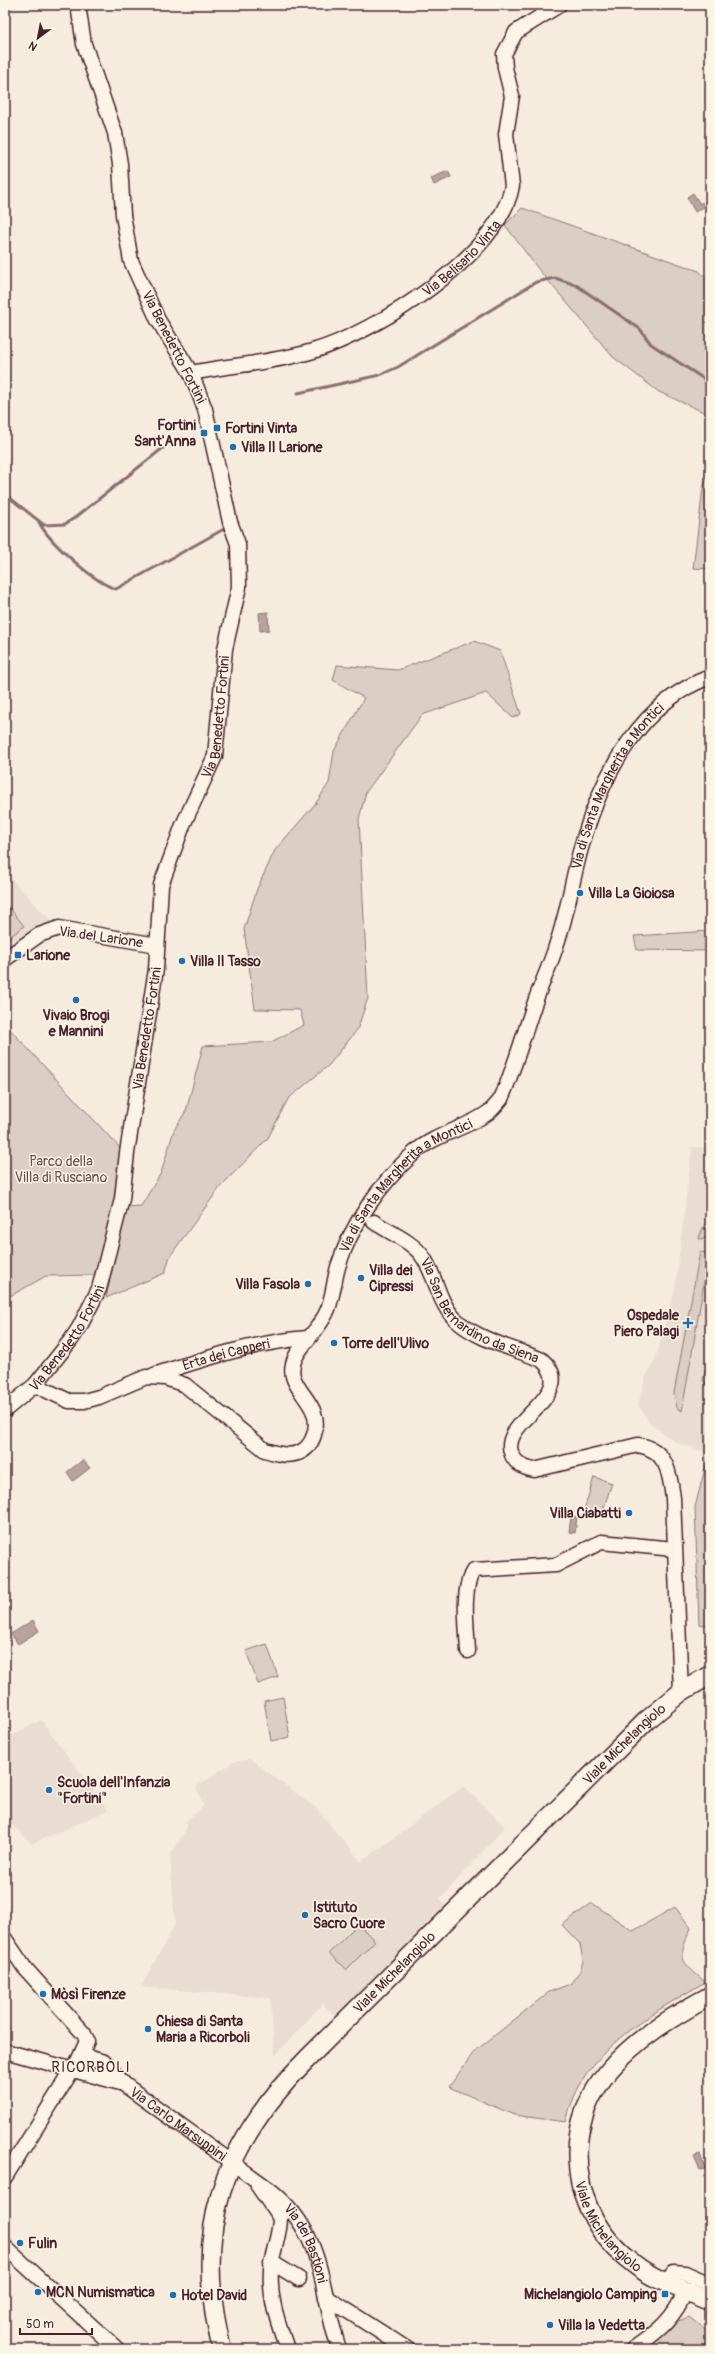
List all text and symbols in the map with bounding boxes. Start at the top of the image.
north arrow [18,18,58,58]
text: N [26,38,40,54]
street label: Via Belisario Vinta [419,217,504,300]
street label: Via Benedetto Fortini [138,288,210,407]
place label: Fortini Sant'Anna [134,417,197,450]
place label: Fortini Vinta [225,420,298,437]
marker: Fortini Vinta [212,423,222,433]
marker: Fortini Sant'Anna [199,428,209,438]
place label: Villa Il Larione [241,439,324,456]
marker: Villa Il Larione [228,442,238,452]
street label: Via Benedetto Fortini [197,654,233,781]
street label: Via di Santa Margherita a Montici [567,699,667,871]
place label: Villa La Gioiosa [588,885,675,902]
marker: Villa La Gioiosa [575,888,585,898]
street label: Via del Larione [58,923,144,951]
place label: Larione [26,947,71,964]
marker: Larione [13,950,23,960]
place label: Villa Il Tasso [190,953,261,970]
marker: Villa Il Tasso [177,956,187,966]
street label: Via Benedetto Fortini [129,966,165,1091]
marker: Vivaio Brogi e Mannini [71,995,81,1005]
place label: Vivaio Brogi e Mannini [43,1007,110,1040]
street label: Via di Santa Margherita a Montici [335,1115,476,1255]
park label: Parco della Villa di Rusciano [15,1153,108,1186]
street label: Via San Bernardino da Siena [417,1254,542,1366]
place label: Villa dei Cipressi [369,1262,414,1295]
marker: Villa dei Cipressi [356,1273,366,1283]
place label: Villa Fasola [235,1276,300,1293]
marker: Villa Fasola [303,1279,313,1289]
street label: Via Benedetto Fortini [26,1283,108,1395]
place label: Ospedale Piero Palagi [614,1307,680,1340]
marker: Ospedale Piero Palagi [682,1317,694,1329]
street label: Erta dei Capperi [180,1335,271,1374]
place label: Torre dell'Ulivo [341,1335,429,1352]
marker: Torre dell'Ulivo [329,1338,339,1348]
place label: Villa Ciabatti [550,1505,621,1522]
marker: Villa Ciabatti [624,1508,634,1518]
street label: Viale Michelangiolo [579,1699,670,1788]
place label: Scuola dell'Infanzia "Fortini" [57,1774,171,1807]
marker: Scuola dell'Infanzia "Fortini" [44,1785,54,1795]
place label: Istituto Sacro Cuore [313,1899,386,1932]
marker: Istituto Sacro Cuore [300,1910,310,1920]
street label: Viale Michelangiolo [349,1927,439,2017]
place label: Mòsì Firenze [51,1986,127,2003]
marker: Mòsì Firenze [38,1989,48,1999]
place label: Chiesa di Santa Maria a Ricorboli [156,2013,250,2046]
marker: Chiesa di Santa Maria a Ricorboli [143,2024,153,2034]
district label: RICORBOLI [51,2058,131,2077]
street label: Via Carlo Marsuppini [127,2083,230,2165]
street label: Viale Michelangiolo [572,2179,646,2276]
street label: Via dei Bastioni [280,2200,331,2285]
place label: Fulin [28,2235,57,2252]
marker: Fulin [15,2238,25,2248]
place label: MCN Numismatica [46,2284,155,2301]
place label: Michelangiolo Camping [524,2286,657,2303]
marker: MCN Numismatica [33,2287,43,2297]
place label: Hotel David [181,2287,247,2304]
marker: Michelangiolo Camping [660,2289,670,2299]
marker: Hotel David [168,2290,178,2300]
scale bar [20,2310,92,2336]
text: 50 m [26,2317,54,2332]
place label: Villa la Vedetta [558,2317,645,2334]
marker: Villa la Vedetta [545,2320,555,2330]

